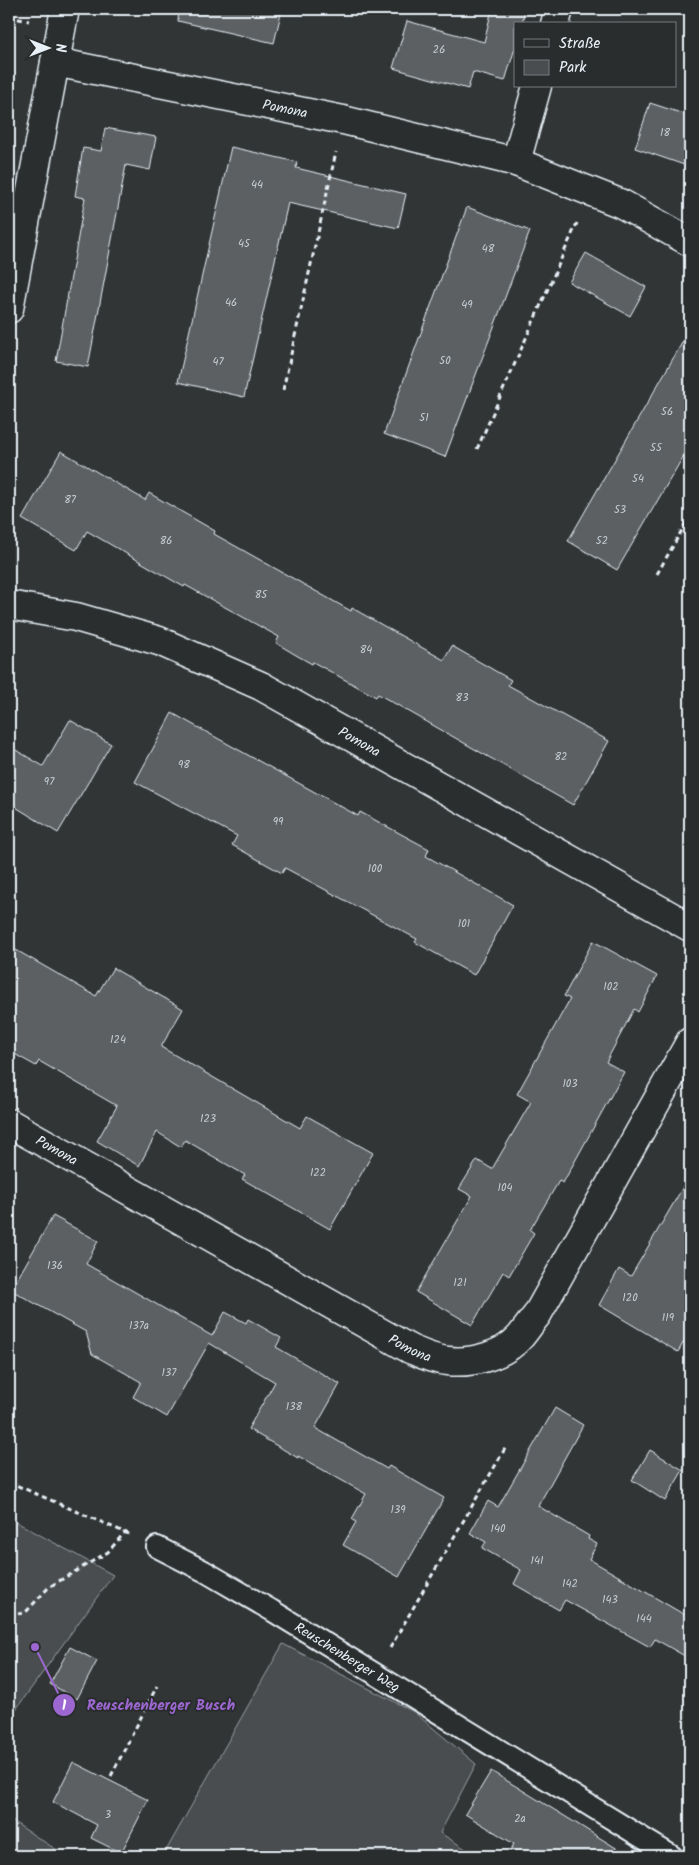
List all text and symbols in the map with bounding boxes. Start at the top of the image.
north arrow [22,22,72,72]
legend [514,22,676,88]
text: Straße [559,32,601,56]
house number: 26 [433,41,445,59]
text: N [49,44,71,53]
text: Park [559,56,587,80]
street label: Pomona [260,94,309,125]
house number: 18 [660,124,670,142]
house number: 44 [251,176,263,194]
house number: 45 [238,235,251,253]
house number: 48 [482,240,495,258]
house number: 46 [225,294,237,312]
house number: 49 [461,296,473,314]
house number: 50 [439,352,451,370]
house number: 47 [212,353,224,371]
house number: 56 [661,403,673,421]
house number: 51 [419,409,429,427]
house number: 55 [650,439,663,457]
house number: 54 [632,470,644,488]
house number: 87 [64,491,77,509]
house number: 53 [614,501,626,519]
house number: 86 [160,532,172,550]
house number: 52 [596,532,608,550]
house number: 85 [255,586,268,604]
house number: 84 [360,641,372,659]
house number: 83 [456,689,468,707]
street label: Pomona [334,722,384,763]
house number: 82 [554,748,568,766]
house number: 98 [178,756,190,774]
house number: 97 [44,773,55,791]
house number: 99 [273,813,284,831]
house number: 100 [368,860,383,878]
house number: 101 [458,915,470,933]
house number: 102 [603,978,619,996]
house number: 124 [110,1031,126,1049]
house number: 103 [562,1075,578,1093]
house number: 123 [200,1110,216,1128]
street label: Pomona [31,1130,82,1172]
house number: 122 [310,1164,326,1182]
house number: 104 [497,1179,513,1197]
house number: 136 [47,1257,63,1275]
house number: 121 [453,1274,467,1292]
house number: 120 [622,1289,638,1307]
house number: 119 [662,1309,675,1327]
house number: 137a [129,1317,149,1335]
street label: Pomona [384,1329,434,1369]
house number: 137 [162,1364,177,1382]
house number: 138 [286,1398,303,1416]
house number: 139 [390,1501,406,1519]
house number: 140 [490,1520,506,1538]
house number: 141 [531,1552,543,1570]
house number: 142 [562,1575,578,1593]
house number: 143 [602,1591,618,1609]
house number: 144 [636,1610,652,1628]
street label: Reuschenberger Weg [290,1617,404,1699]
callout: Reuschenberger Busch [52,1690,245,1720]
text: 1 [62,1694,67,1718]
text: Reuschenberger Busch [87,1694,235,1718]
house number: 3 [105,1806,111,1824]
house number: 2a [514,1810,526,1828]

